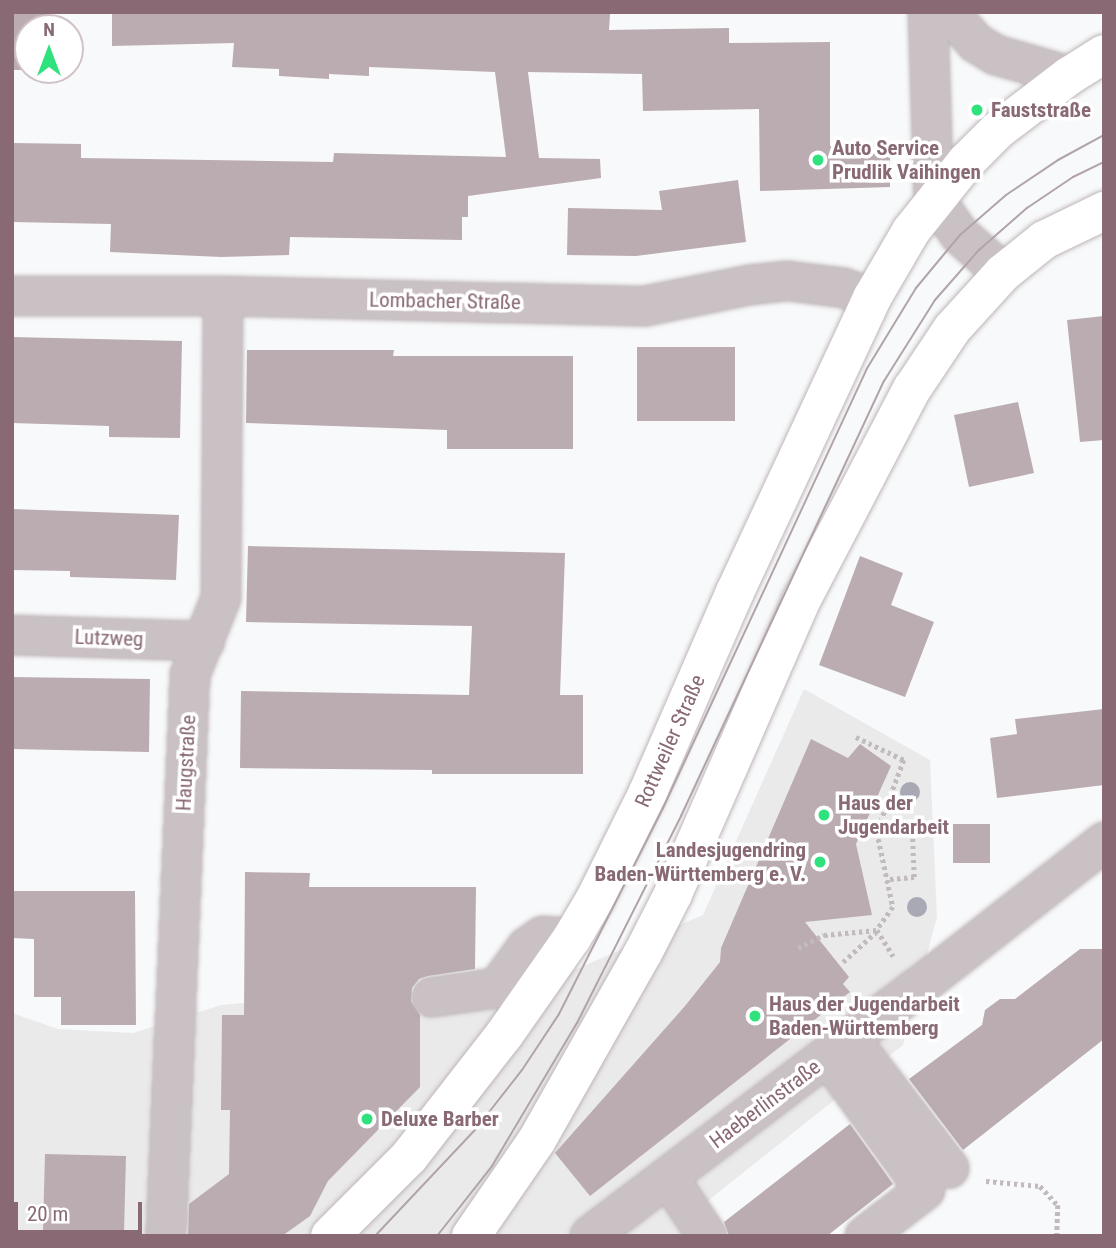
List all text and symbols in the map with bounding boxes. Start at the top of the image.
north arrow [14,14,84,84]
text: N [43,18,55,41]
place label: Fauststraße [991,97,1091,123]
marker: Fauststraße [969,102,985,118]
place label: Auto Service Prudlik Vaihingen [832,135,981,185]
marker: Auto Service Prudlik Vaihingen [810,152,826,168]
street label: Lombacher Straße [369,287,521,315]
street label: Lutzweg [74,624,144,652]
street label: Rottweiler Straße [630,671,710,811]
street label: Haugstraße [171,714,201,812]
place label: Haus der Jugendarbeit [838,790,949,840]
marker: Haus der Jugendarbeit [816,807,832,823]
place label: Landesjugendring Baden-Württemberg e. V. [594,837,806,887]
marker: Landesjugendring Baden-Württemberg e. V. [812,854,828,870]
place label: Haus der Jugendarbeit Baden-Württemberg [769,991,960,1041]
marker: Haus der Jugendarbeit Baden-Württemberg [747,1008,763,1024]
street label: Haeberlinstraße [705,1054,825,1154]
place label: Deluxe Barber [381,1106,499,1132]
marker: Deluxe Barber [359,1111,375,1127]
scale bar [18,1188,145,1232]
text: 20 m [27,1202,68,1226]

